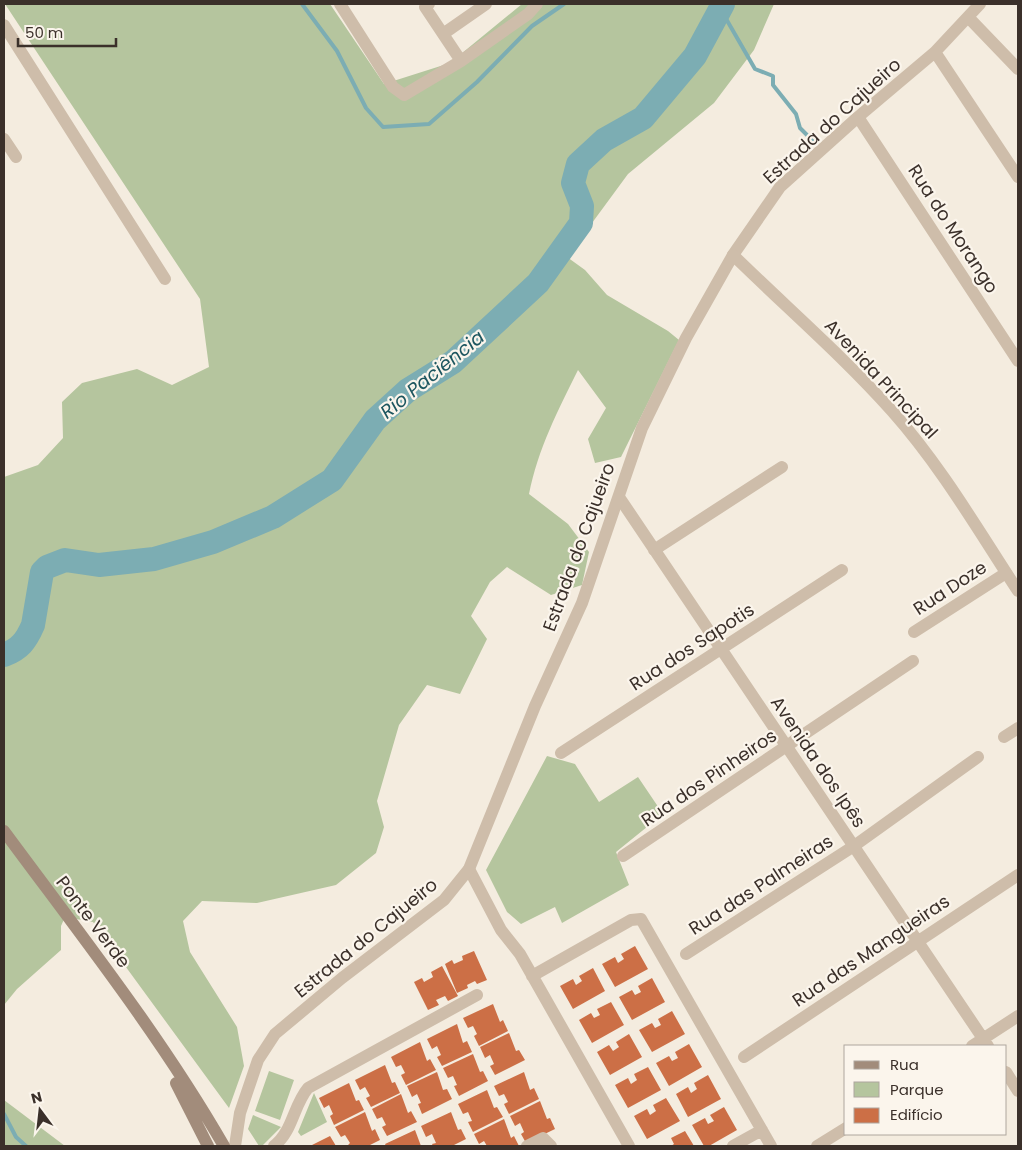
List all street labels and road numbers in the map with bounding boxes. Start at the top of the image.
street label: Estrada do Cajueiro [757,52,906,189]
street label: Rua do Morango [902,159,1004,298]
street label: Avenida Principal [819,313,944,444]
street label: Estrada do Cajueiro [536,459,621,635]
street label: Rua Doze [908,554,991,621]
street label: Rua dos Sapotis [624,597,759,696]
street label: Avenida dos Ipês [765,691,872,832]
street label: Rua dos Pinheiros [636,723,781,832]
street label: Rua das Palmeiras [684,829,838,941]
street label: Ponte Verde [51,871,136,973]
street label: Estrada do Cajueiro [289,872,443,1003]
street label: Rua das Mangueiras [787,889,954,1013]

